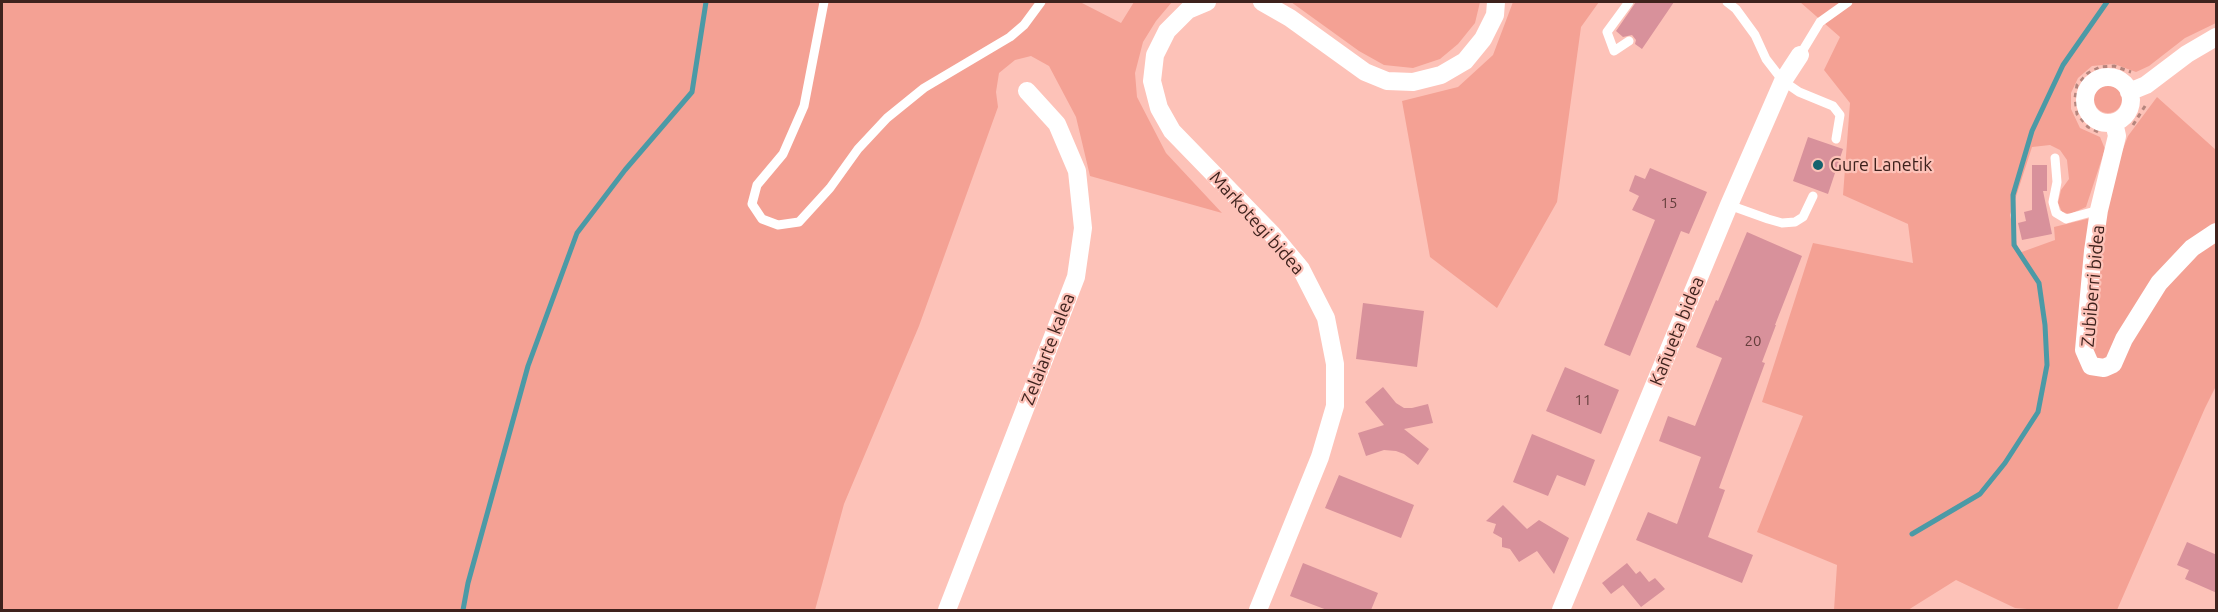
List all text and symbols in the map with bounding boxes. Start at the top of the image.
place label: Gure Lanetik [1830,154,1932,176]
marker: Gure Lanetik [1811,158,1825,172]
street label: Markotegi bidea [1205,167,1309,279]
house number: 15 [1661,194,1677,212]
street label: Zubiberri bidea [2077,224,2109,348]
street label: Kañueta bidea [1645,273,1709,389]
street label: Zelaiarte kalea [1017,290,1079,408]
house number: 20 [1745,332,1761,350]
house number: 11 [1575,391,1591,409]

